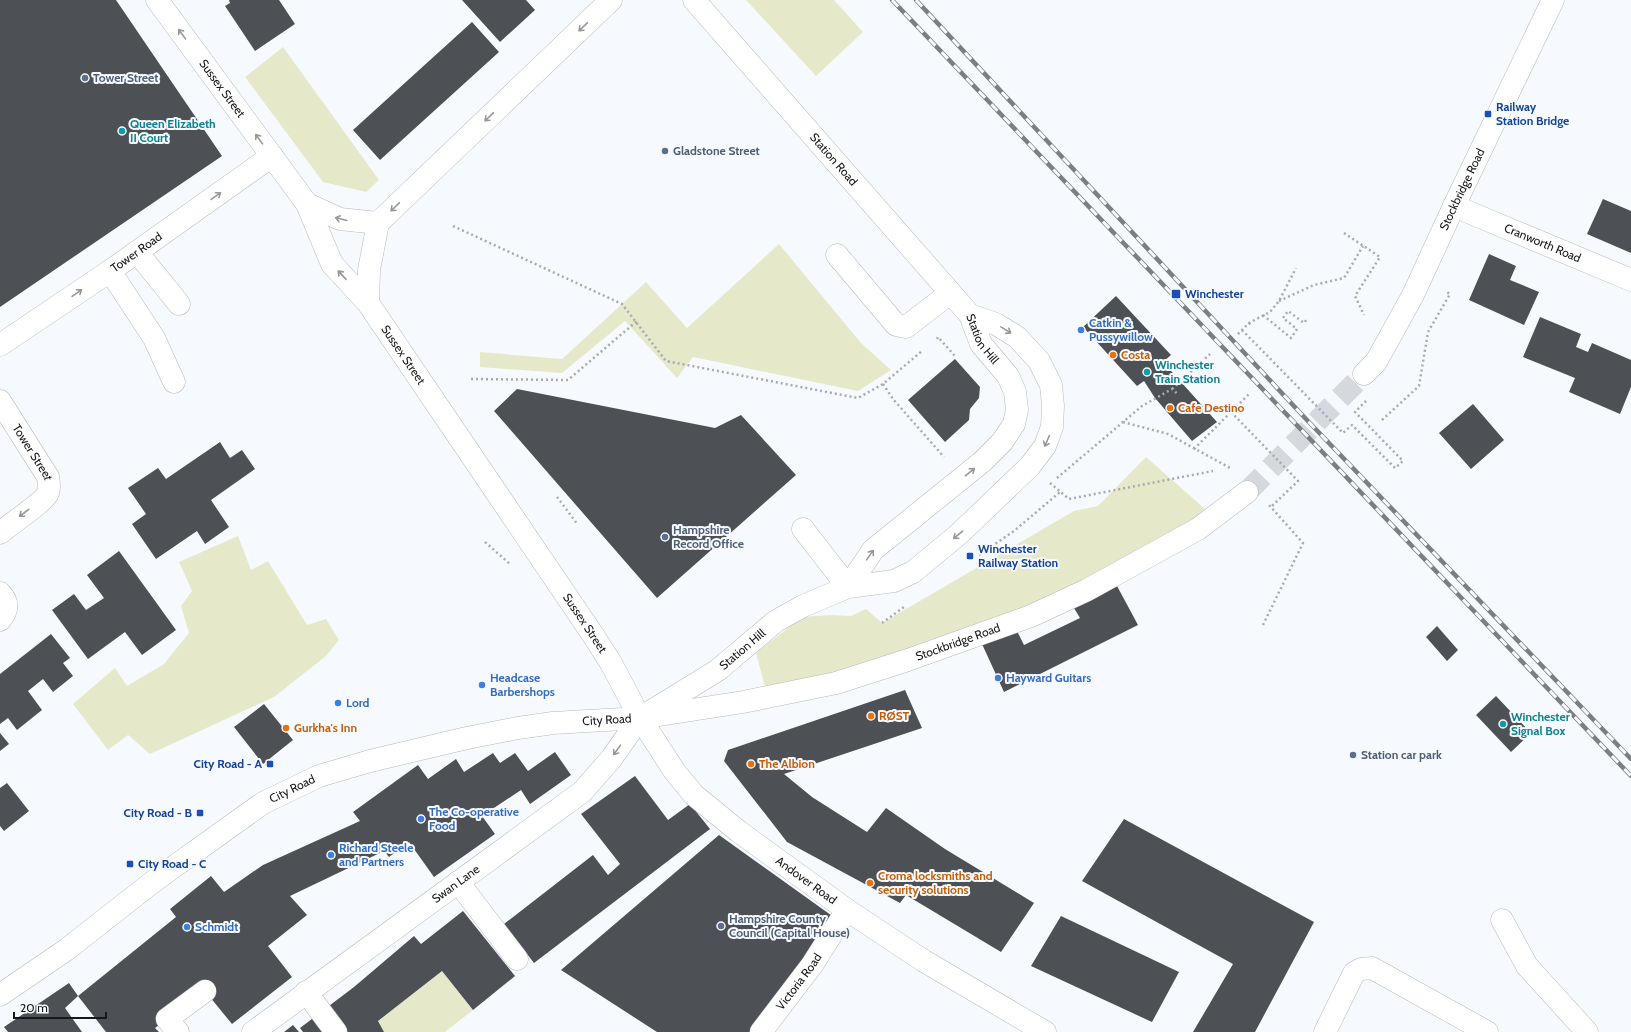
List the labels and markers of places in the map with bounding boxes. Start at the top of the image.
place label: Tower Street [93,70,158,85]
marker: Tower Street [80,73,90,83]
place label: Railway Station Bridge [1496,99,1569,128]
marker: Railway Station Bridge [1483,109,1493,119]
place label: Queen Elizabeth II Court [130,116,216,145]
marker: Queen Elizabeth II Court [117,126,127,136]
place label: Gladstone Street [673,143,760,158]
marker: Gladstone Street [660,146,670,156]
place label: Winchester [1185,286,1244,301]
marker: Winchester [1170,288,1182,300]
place label: Catkin & Pussywillow [1089,315,1153,344]
marker: Catkin & Pussywillow [1076,325,1086,335]
place label: Costa [1121,347,1150,362]
marker: Costa [1108,350,1118,360]
place label: Winchester Train Station [1155,357,1220,386]
marker: Winchester Train Station [1142,367,1152,377]
place label: Cafe Destino [1178,400,1245,415]
marker: Cafe Destino [1165,403,1175,413]
place label: Hampshire Record Office [673,522,744,551]
marker: Hampshire Record Office [660,532,670,542]
place label: Winchester Railway Station [978,541,1058,570]
marker: Winchester Railway Station [965,551,975,561]
place label: Headcase Barbershops [490,670,555,699]
place label: Hayward Guitars [1006,670,1091,685]
marker: Hayward Guitars [993,673,1003,683]
marker: Headcase Barbershops [477,680,487,690]
place label: Lord [346,695,370,710]
marker: Lord [333,698,343,708]
place label: RØST [879,708,910,723]
place label: Winchester Signal Box [1511,709,1570,738]
marker: RØST [866,711,876,721]
marker: Winchester Signal Box [1498,719,1508,729]
place label: Gurkha's Inn [294,720,357,735]
marker: Gurkha's Inn [281,723,291,733]
place label: Station car park [1361,747,1442,762]
marker: Station car park [1348,750,1358,760]
place label: City Road - A [193,756,262,771]
place label: The Albion [759,756,815,771]
marker: City Road - A [265,759,275,769]
marker: The Albion [746,759,756,769]
place label: The Co-operative Food [429,804,519,833]
place label: City Road - B [123,805,192,820]
marker: City Road - B [195,808,205,818]
marker: The Co-operative Food [416,814,426,824]
place label: Richard Steele and Partners [339,840,413,869]
marker: Richard Steele and Partners [326,850,336,860]
place label: City Road - C [138,856,206,871]
marker: City Road - C [125,859,135,869]
place label: Croma locksmiths and security solutions [878,868,993,897]
marker: Croma locksmiths and security solutions [865,878,875,888]
place label: Hampshire County Council (Capital House) [729,911,850,940]
place label: Schmidt [195,919,238,934]
marker: Hampshire County Council (Capital House) [716,921,726,931]
marker: Schmidt [182,922,192,932]

